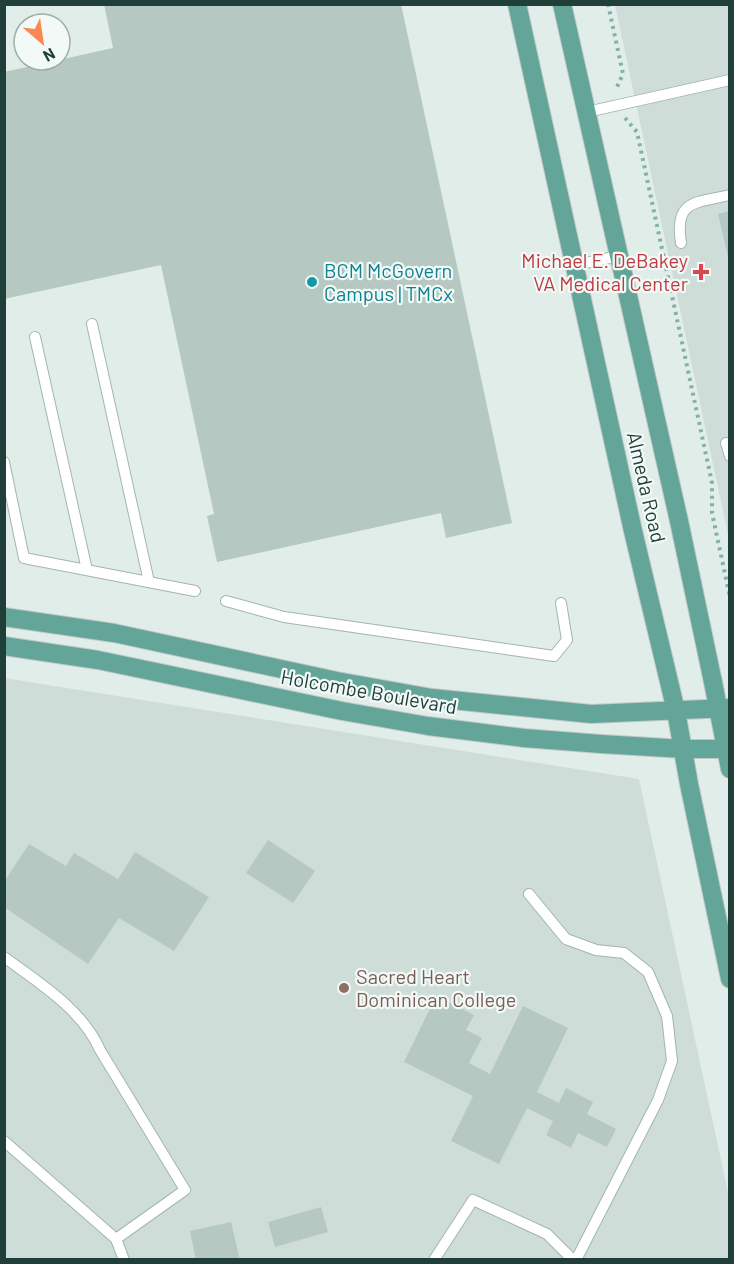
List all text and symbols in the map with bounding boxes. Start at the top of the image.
north arrow [12,12,72,72]
text: N [40,45,59,66]
place label: Michael E. DeBakey VA Medical Center [521,248,688,295]
place label: BCM McGovern Campus | TMCx [324,258,453,305]
marker: Michael E. DeBakey VA Medical Center [692,263,710,281]
marker: BCM McGovern Campus | TMCx [305,275,319,289]
street label: Almeda Road [623,429,671,545]
street label: Holcombe Boulevard [279,664,459,718]
place label: Sacred Heart Dominican College [356,964,516,1011]
marker: Sacred Heart Dominican College [337,981,351,995]

